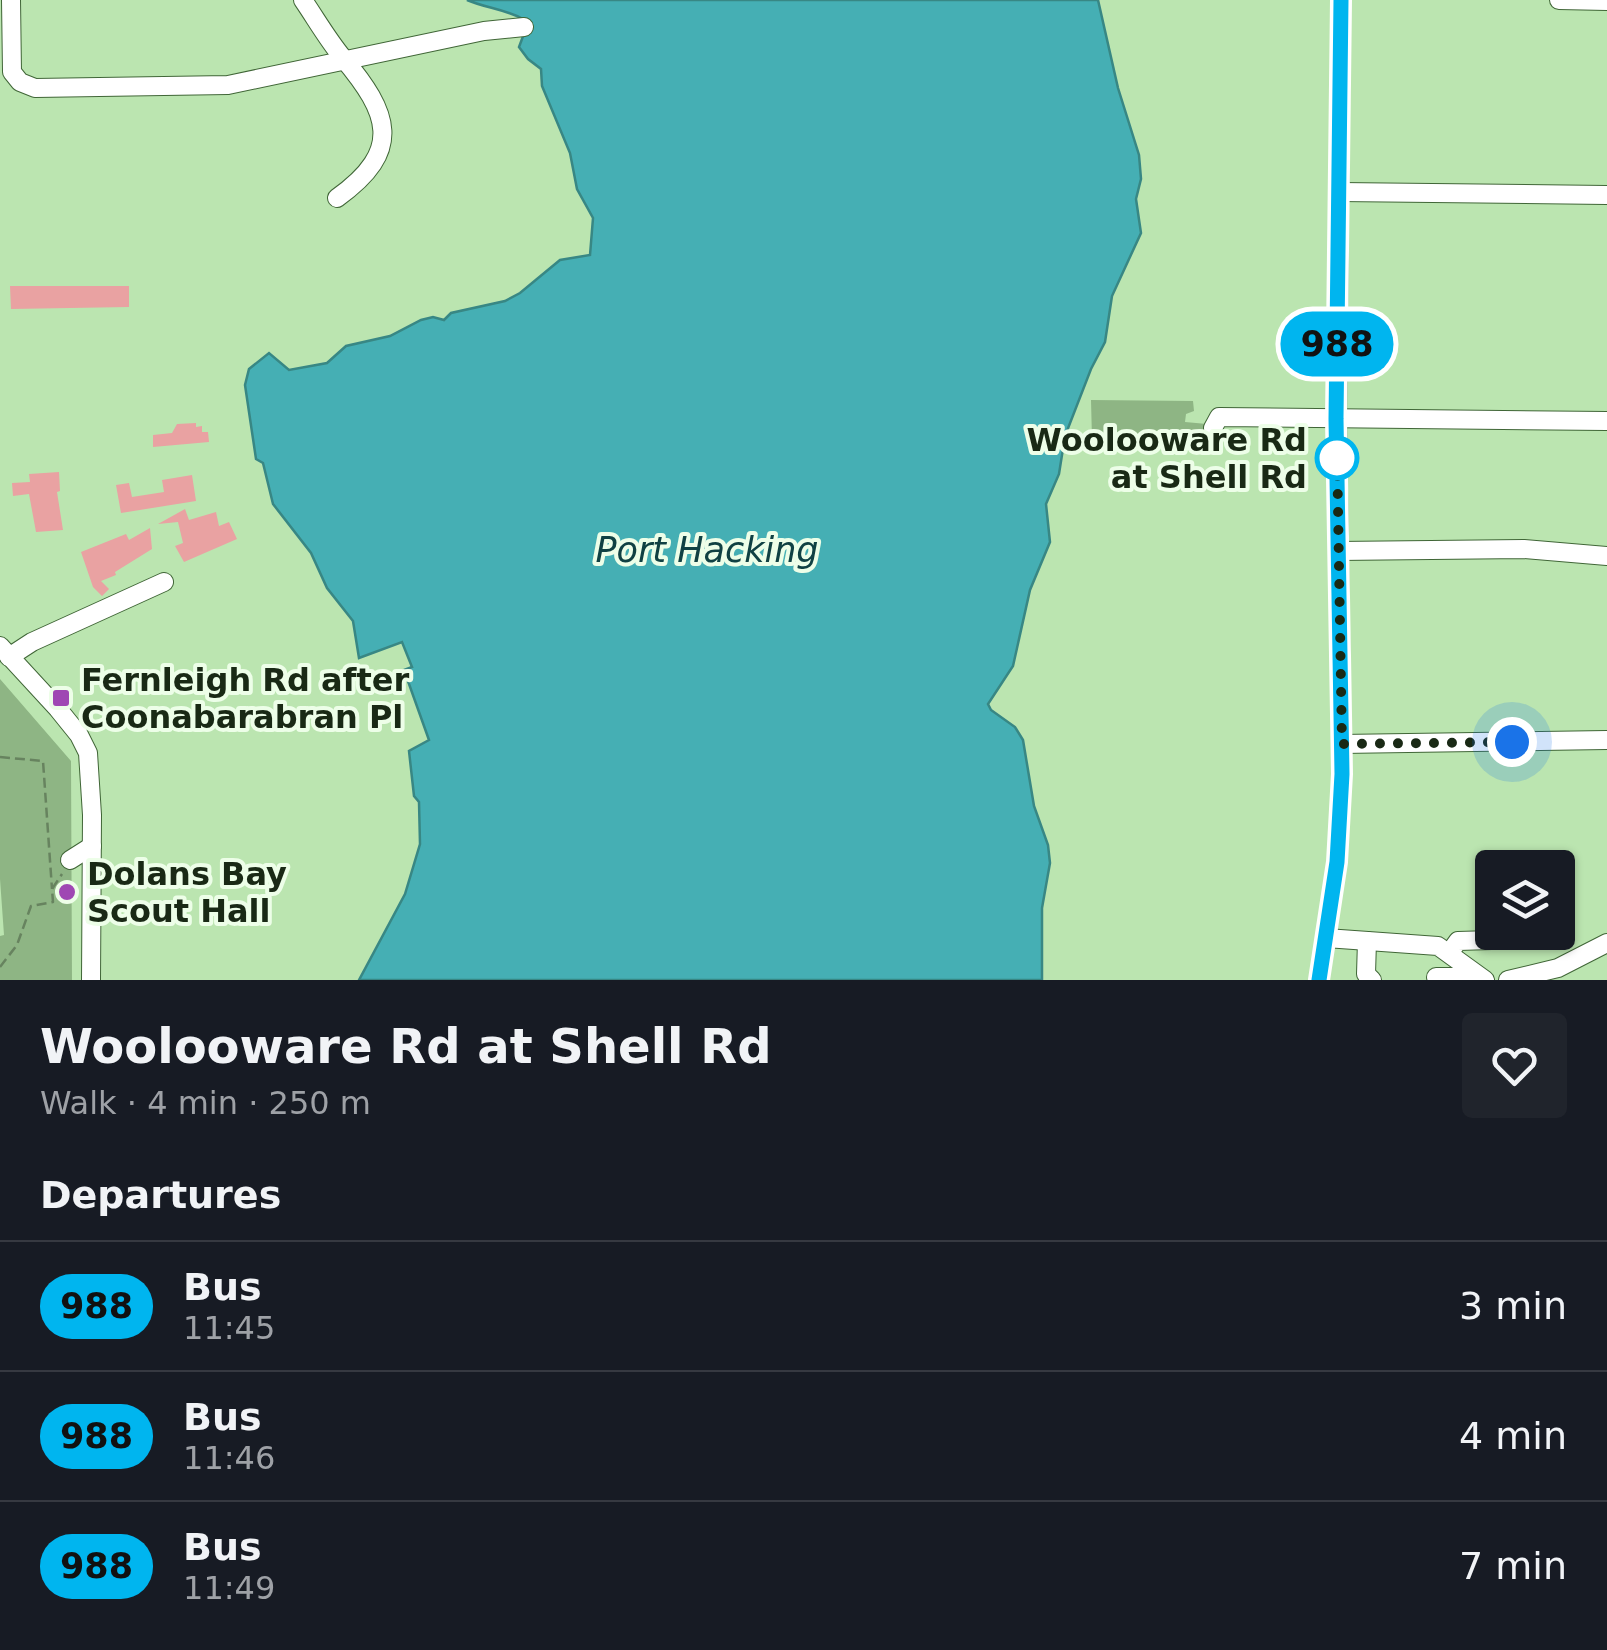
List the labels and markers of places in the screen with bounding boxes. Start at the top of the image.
place label: Woolooware Rd at Shell Rd [1027,421,1307,496]
marker: Woolooware Rd at Shell Rd [1316,437,1358,479]
place label: Fernleigh Rd after Coonabarabran Pl [81,661,410,736]
marker: Fernleigh Rd after Coonabarabran Pl [50,687,72,709]
place label: Dolans Bay Scout Hall [87,855,287,930]
marker: Dolans Bay Scout Hall [56,881,78,903]

